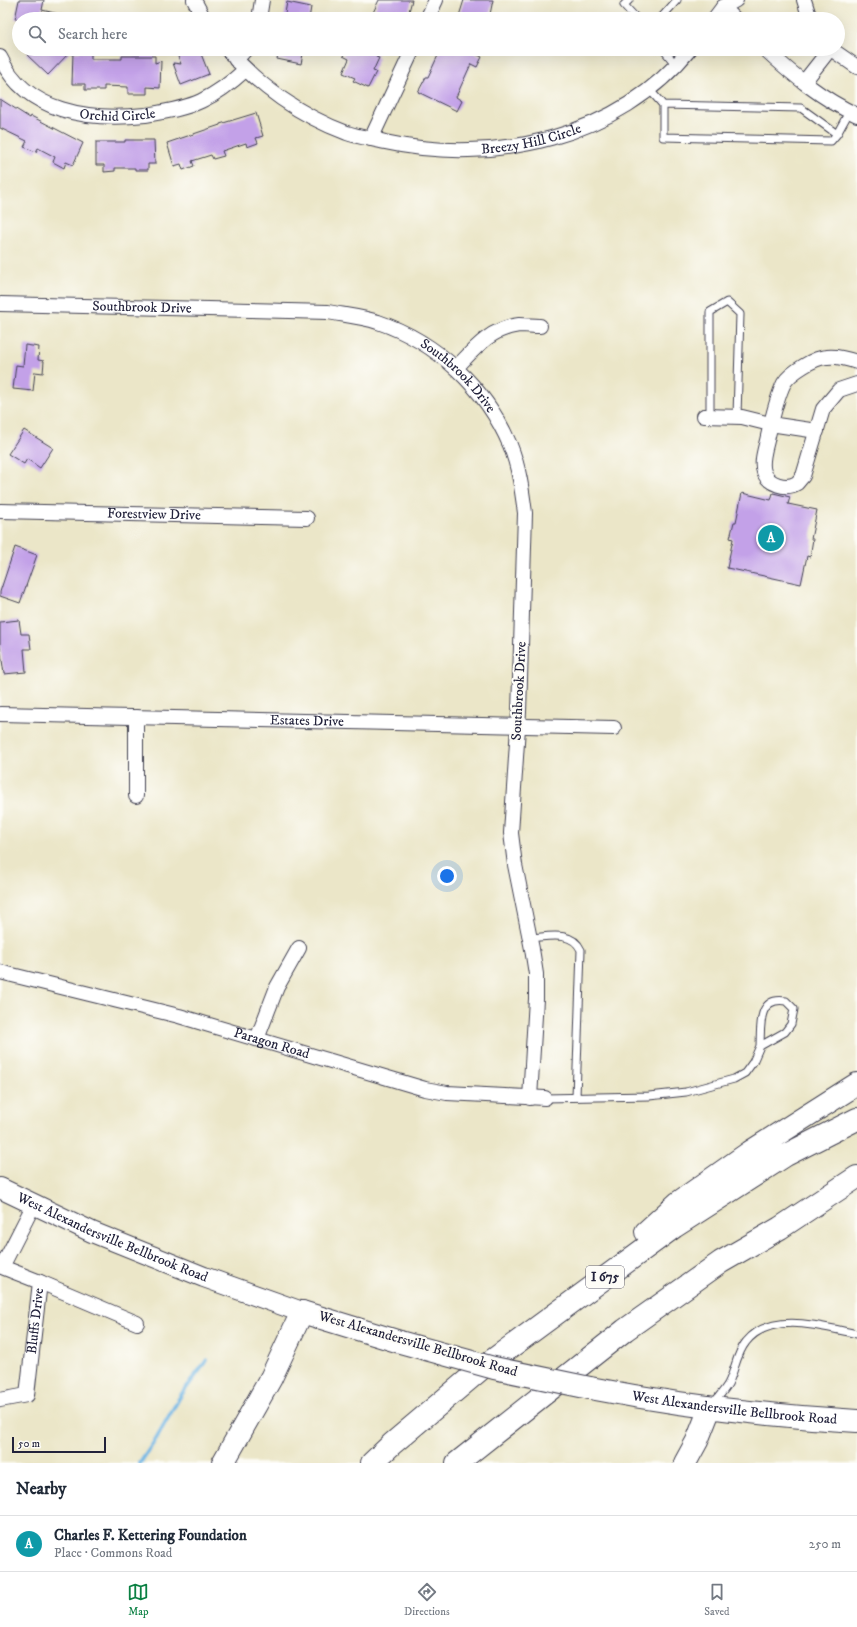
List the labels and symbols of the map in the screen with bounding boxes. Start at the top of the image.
street label: Orchid Circle [78,104,157,126]
street label: Breezy Hill Circle [481,120,584,159]
street label: Southbrook Drive [92,297,192,318]
street label: Southbrook Drive [417,335,500,416]
street label: Forestview Drive [107,504,201,525]
pin: A [758,523,784,553]
street label: Southbrook Drive [507,641,531,741]
street label: Estates Drive [270,711,344,731]
your location [437,866,457,886]
street label: Paragon Road [232,1024,312,1063]
street label: West Alexandersville Bellbrook Road [13,1188,211,1287]
road number: I 675 [586,1266,624,1288]
street label: Bluffs Drive [23,1287,48,1355]
street label: West Alexandersville Bellbrook Road [316,1307,519,1381]
street label: West Alexandersville Bellbrook Road [630,1387,837,1429]
scale bar [12,1435,106,1454]

